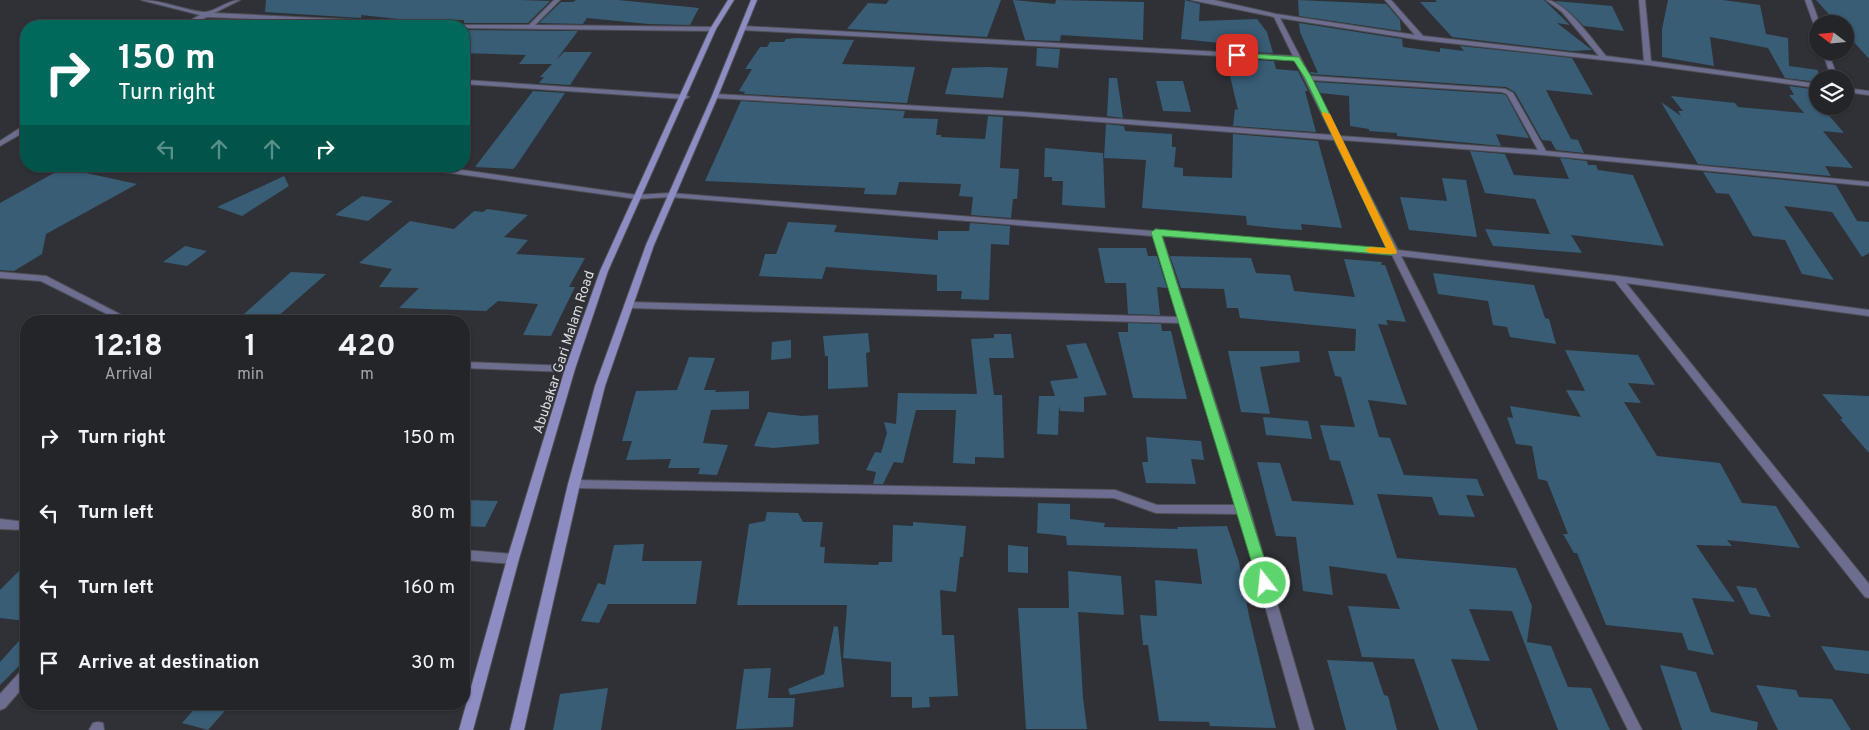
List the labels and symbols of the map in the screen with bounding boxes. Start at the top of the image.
north arrow [1809,15,1854,60]
pin [1216,34,1258,76]
street label: Abubakar Gari Malam Road [530,269,599,436]
position arrow [1238,556,1290,608]

